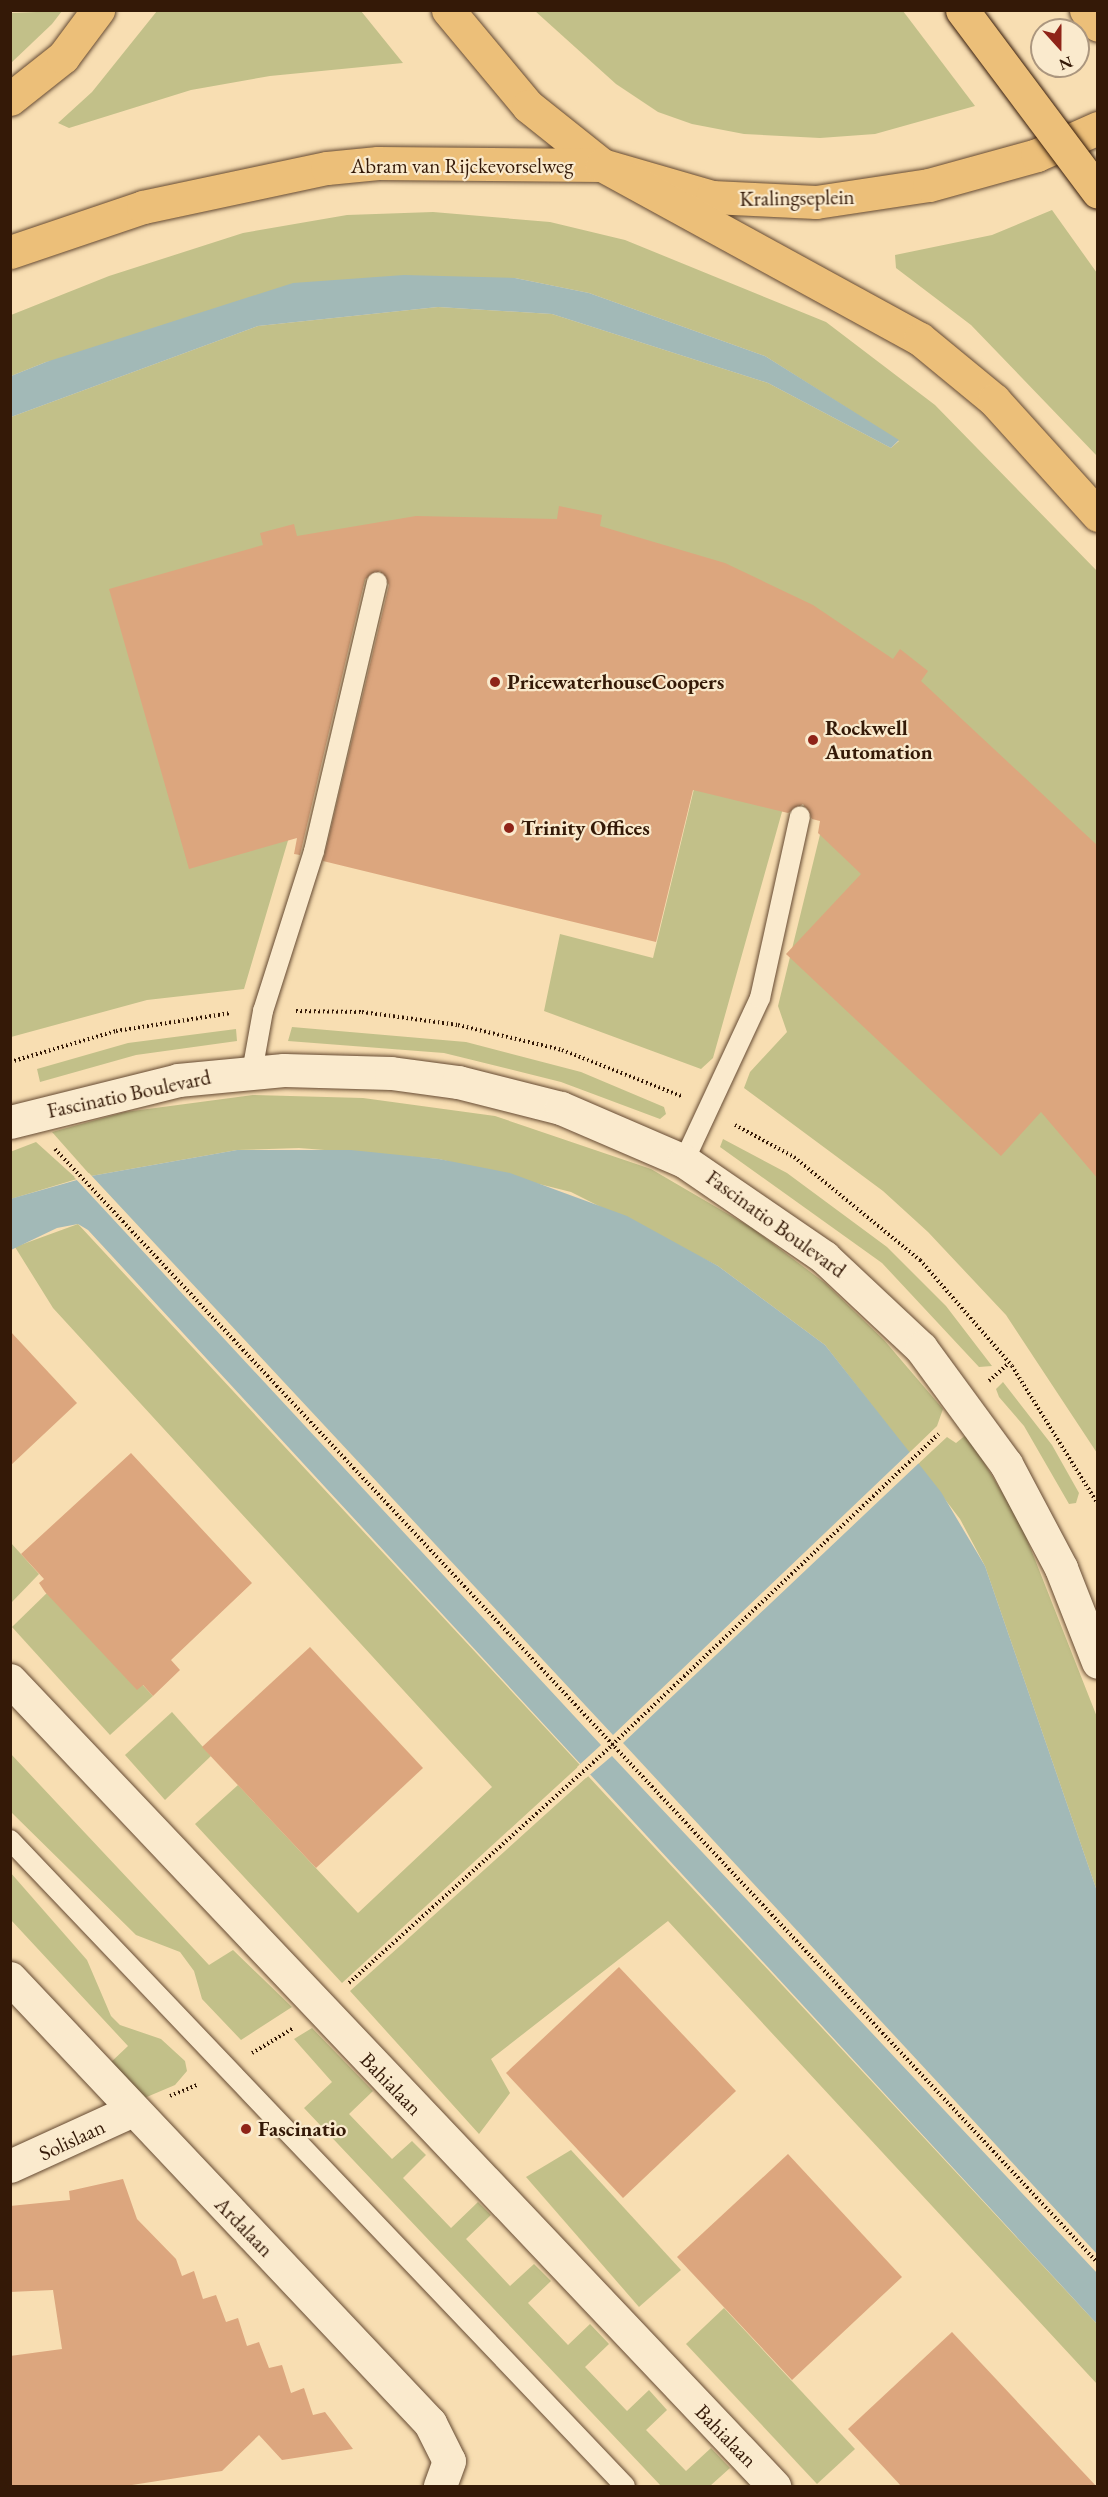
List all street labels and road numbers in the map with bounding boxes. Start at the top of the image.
street label: Abram van Rijckevorselweg [351,153,573,179]
street label: Kralingseplein [739,184,855,212]
street label: Fascinatio Boulevard [45,1064,213,1124]
street label: Fascinatio Boulevard [701,1165,851,1283]
street label: Bahialaan [355,2047,427,2121]
street label: Solislaan [35,2114,109,2166]
street label: Ardalaan [209,2192,279,2262]
street label: Bahialaan [690,2399,762,2473]

